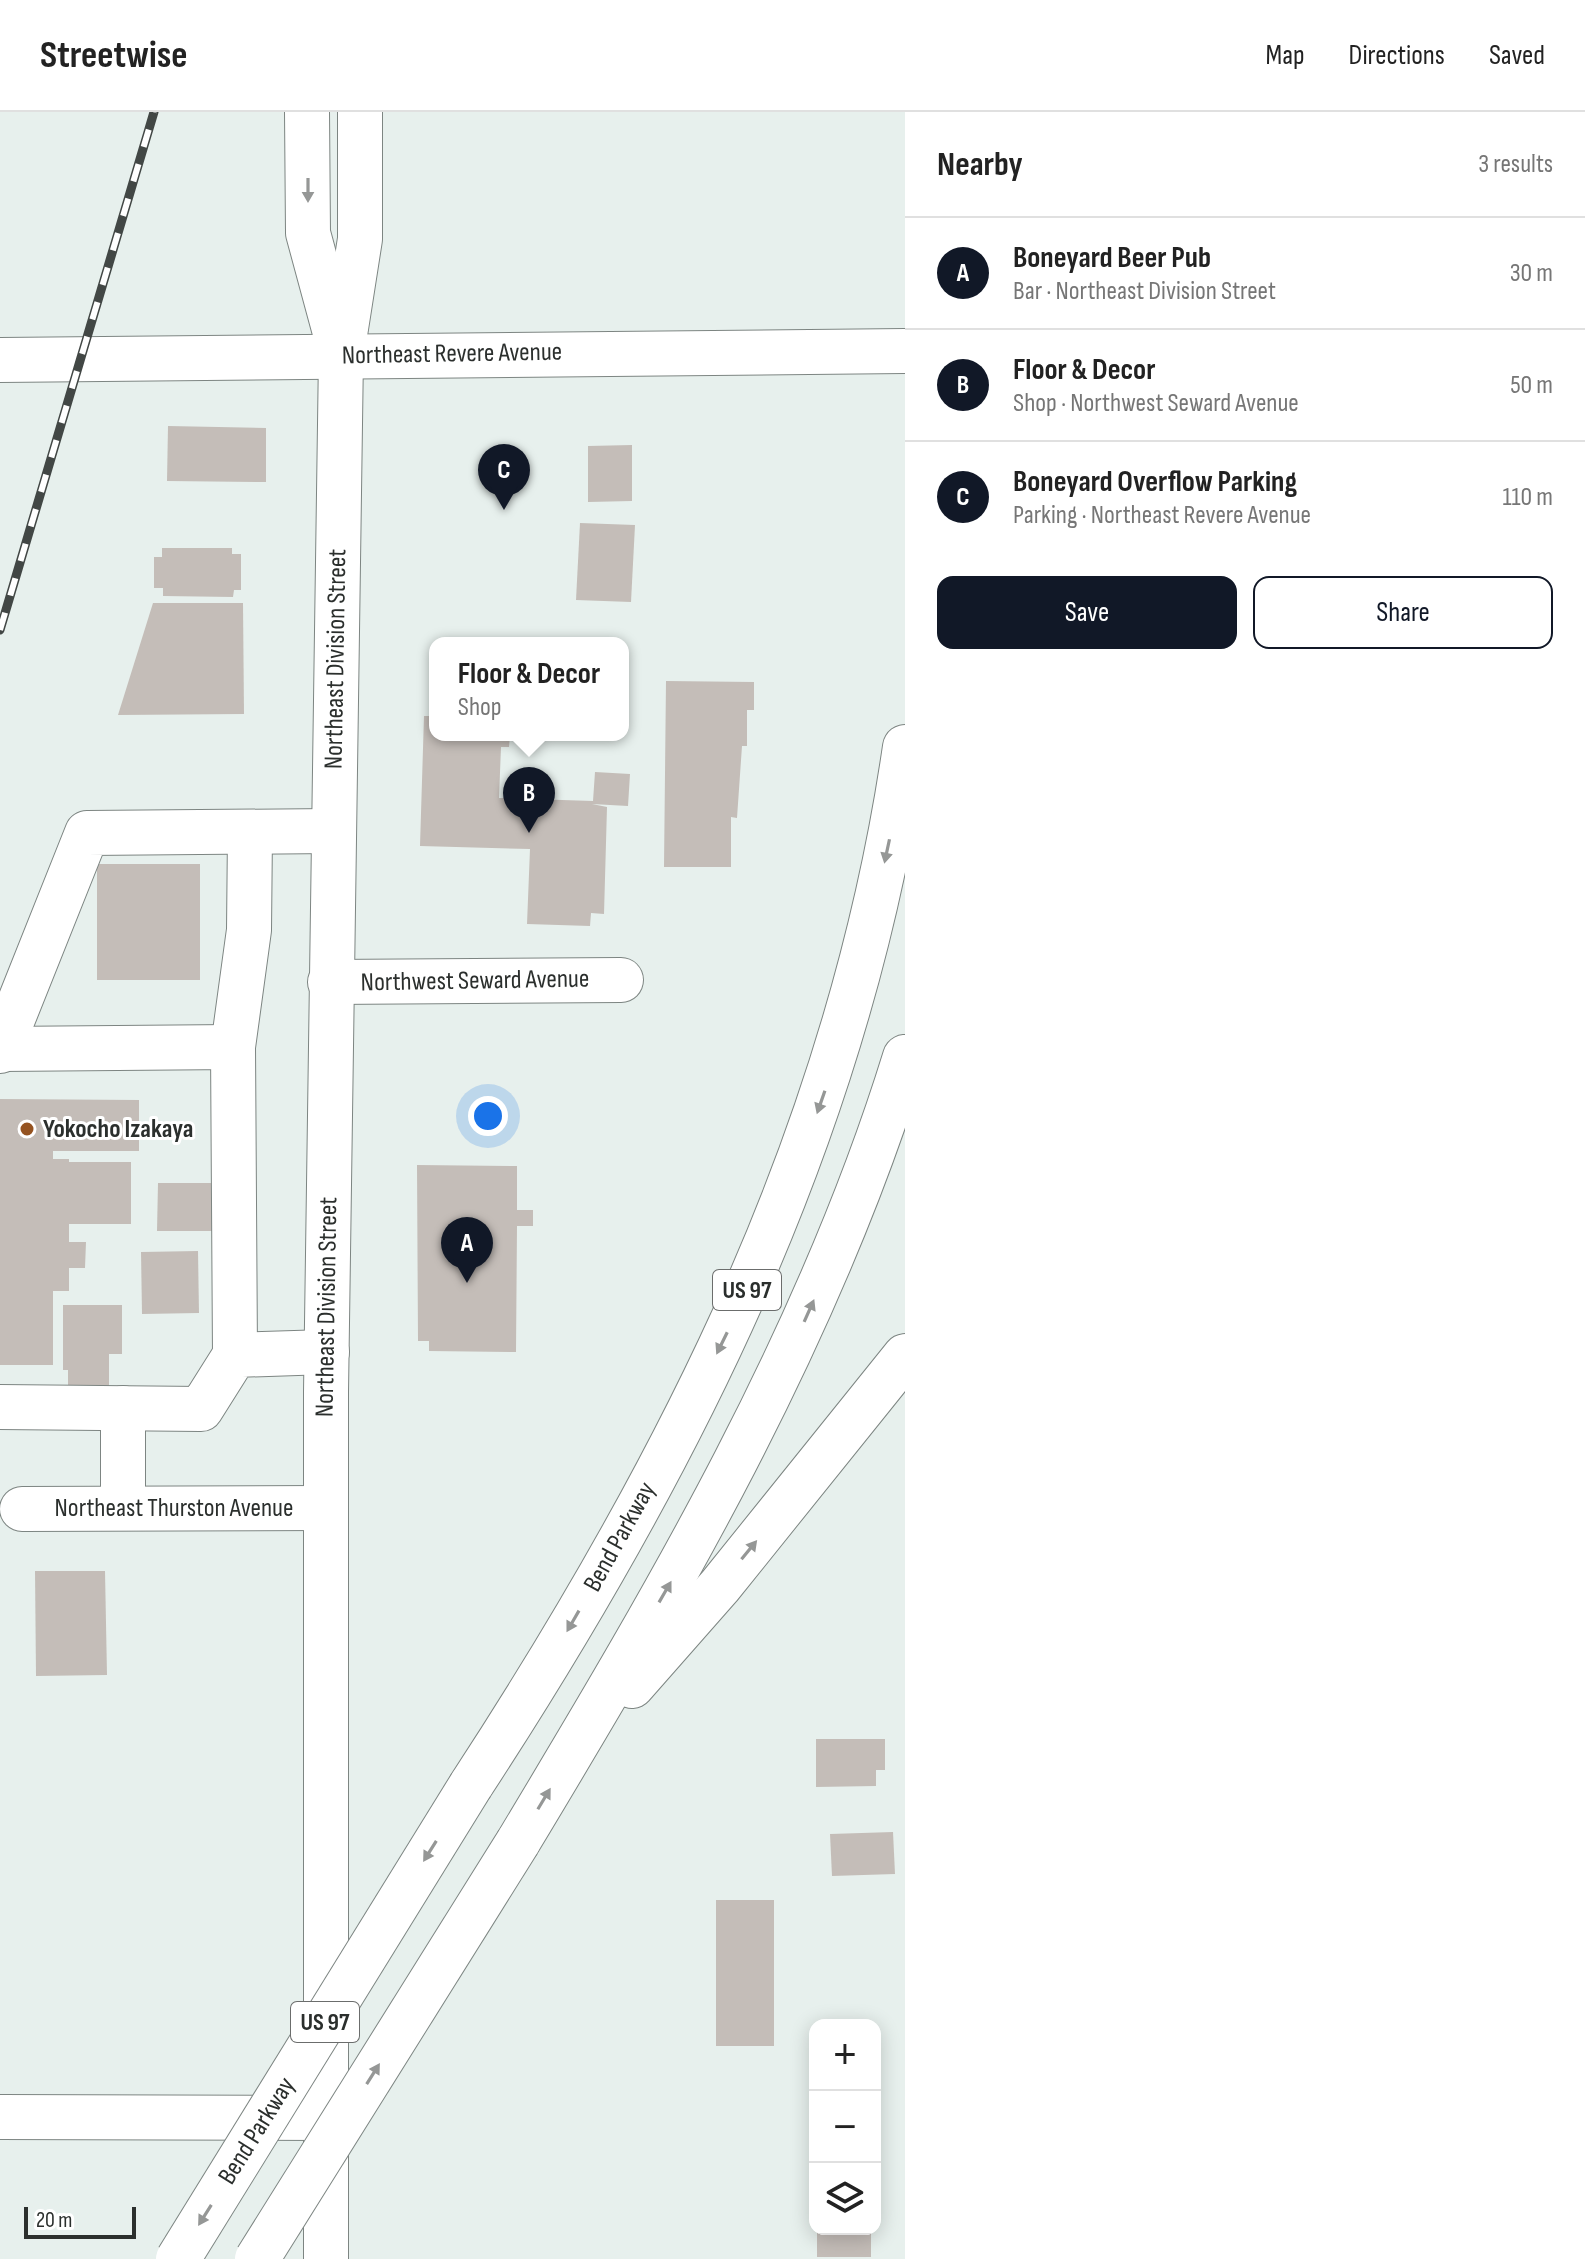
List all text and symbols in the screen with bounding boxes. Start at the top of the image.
text: Streetwise [40,33,188,78]
text: Map [1266,39,1305,72]
text: Directions [1349,39,1445,72]
text: Saved [1489,39,1545,72]
text: Nearby [937,144,1023,185]
text: 3 results [1478,149,1553,180]
one-way arrow [302,178,314,203]
text: Boneyard Beer Pub [1013,240,1211,276]
text: A [957,258,969,289]
text: 30 m [1510,258,1553,289]
text: Bar · Northeast Division Street [1013,276,1276,307]
street label: Northeast Revere Avenue [342,337,562,371]
text: Floor & Decor [1013,352,1155,388]
text: B [957,370,969,401]
text: 50 m [1510,370,1553,401]
text: Shop · Northwest Seward Avenue [1013,388,1299,419]
pin: C [478,444,530,510]
text: Boneyard Overflow Parking [1013,464,1297,500]
text: C [956,482,970,513]
text: 110 m [1502,482,1553,513]
text: Parking · Northeast Revere Avenue [1013,500,1311,531]
street label: Northeast Division Street [319,549,353,769]
button: Save [937,576,1237,649]
button: Share [1253,576,1553,649]
popup [429,637,629,741]
text: Floor & Decor [458,656,600,692]
text: Shop [458,692,502,723]
pin: B [503,767,555,833]
one-way arrow [880,839,893,864]
street label: Northwest Seward Avenue [360,964,590,998]
one-way arrow [815,1091,827,1115]
your location [468,1096,508,1136]
place label: Yokocho Izakaya [43,1114,193,1145]
marker: Yokocho Izakaya [18,1120,36,1138]
street label: Northeast Division Street [310,1197,344,1417]
pin: A [441,1217,493,1283]
road number: US 97 [713,1270,781,1310]
one-way arrow [803,1299,816,1323]
one-way arrow [715,1331,729,1354]
street label: Bend Parkway [577,1477,663,1597]
street label: Northeast Thurston Avenue [55,1493,293,1524]
one-way arrow [741,1540,757,1560]
one-way arrow [658,1581,672,1603]
one-way arrow [566,1610,580,1632]
one-way arrow [536,1788,550,1810]
one-way arrow [424,1840,438,1862]
road number: US 97 [291,2002,359,2042]
map controls [809,2019,881,2235]
button: + [809,2019,881,2091]
one-way arrow [365,2063,379,2085]
street label: Bend Parkway [212,2072,302,2190]
button: − [809,2091,881,2163]
button: layers [809,2163,881,2235]
scale bar [24,2203,136,2239]
one-way arrow [198,2204,212,2226]
text: 20 m [36,2207,73,2234]

